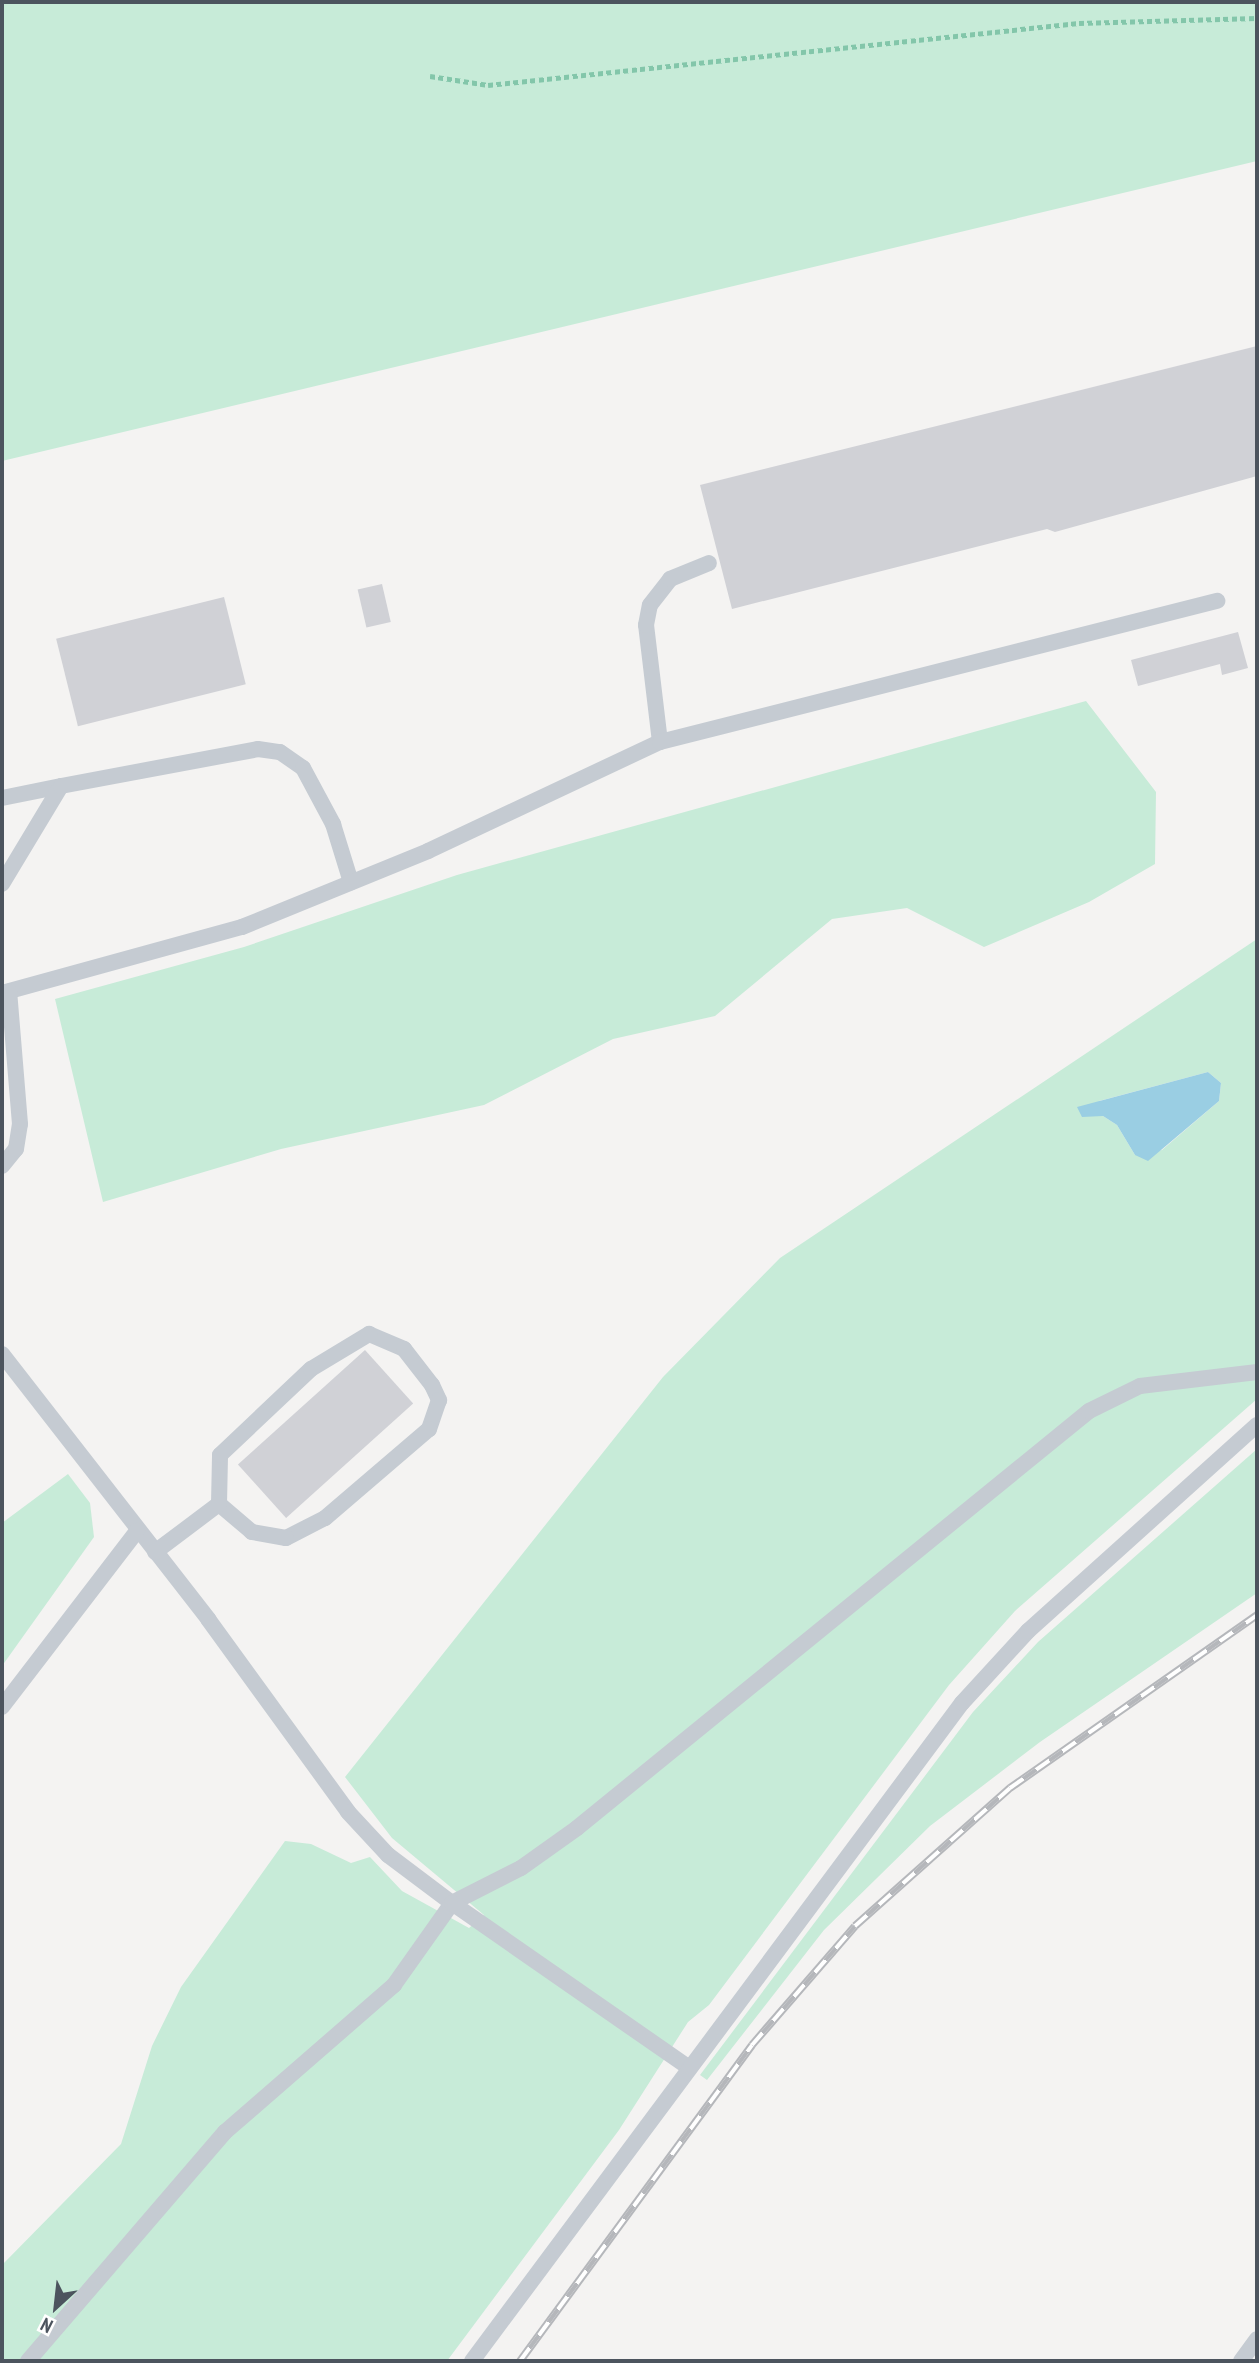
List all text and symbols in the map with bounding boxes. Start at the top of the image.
north arrow [21,2272,91,2342]
text: N [36,2313,56,2339]

